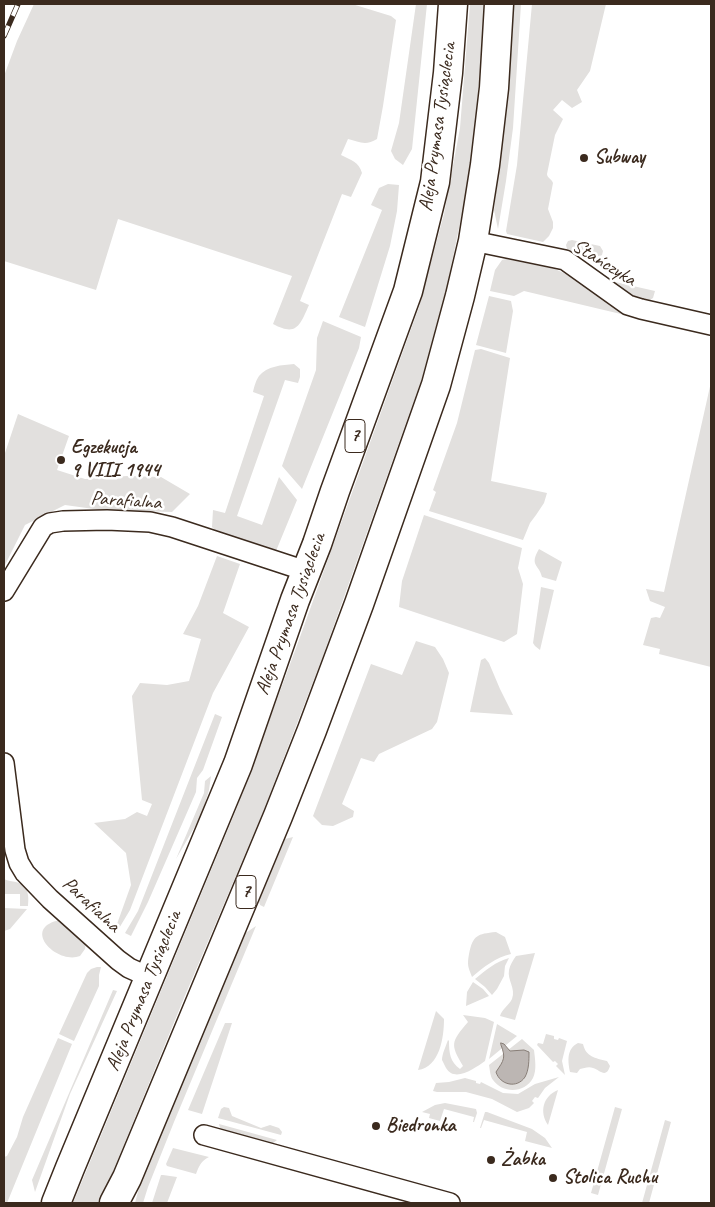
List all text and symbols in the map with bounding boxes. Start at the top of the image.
street label: Aleja Prymasa Tysiąclecia [414,41,462,213]
place label: Subway [594,146,645,170]
marker: Subway [578,152,590,164]
street label: Stańczyka [568,234,640,292]
road number: 7 [345,420,365,452]
place label: Egzekucja 9 VIII 1944 [71,436,160,483]
marker: Egzekucja 9 VIII 1944 [55,454,67,466]
street label: Parafialna [90,487,162,515]
street label: Aleja Prymasa Tysiąclecia [251,530,331,698]
street label: Parafialna [57,872,125,938]
road number: 7 [236,876,256,909]
street label: Aleja Prymasa Tysiąclecia [101,907,187,1075]
place label: Biedronka [386,1114,455,1138]
marker: Biedronka [370,1120,382,1132]
place label: Żabka [501,1148,545,1172]
marker: Żabka [485,1154,497,1166]
place label: Stolica Ruchu [563,1166,657,1190]
marker: Stolica Ruchu [547,1172,559,1184]

